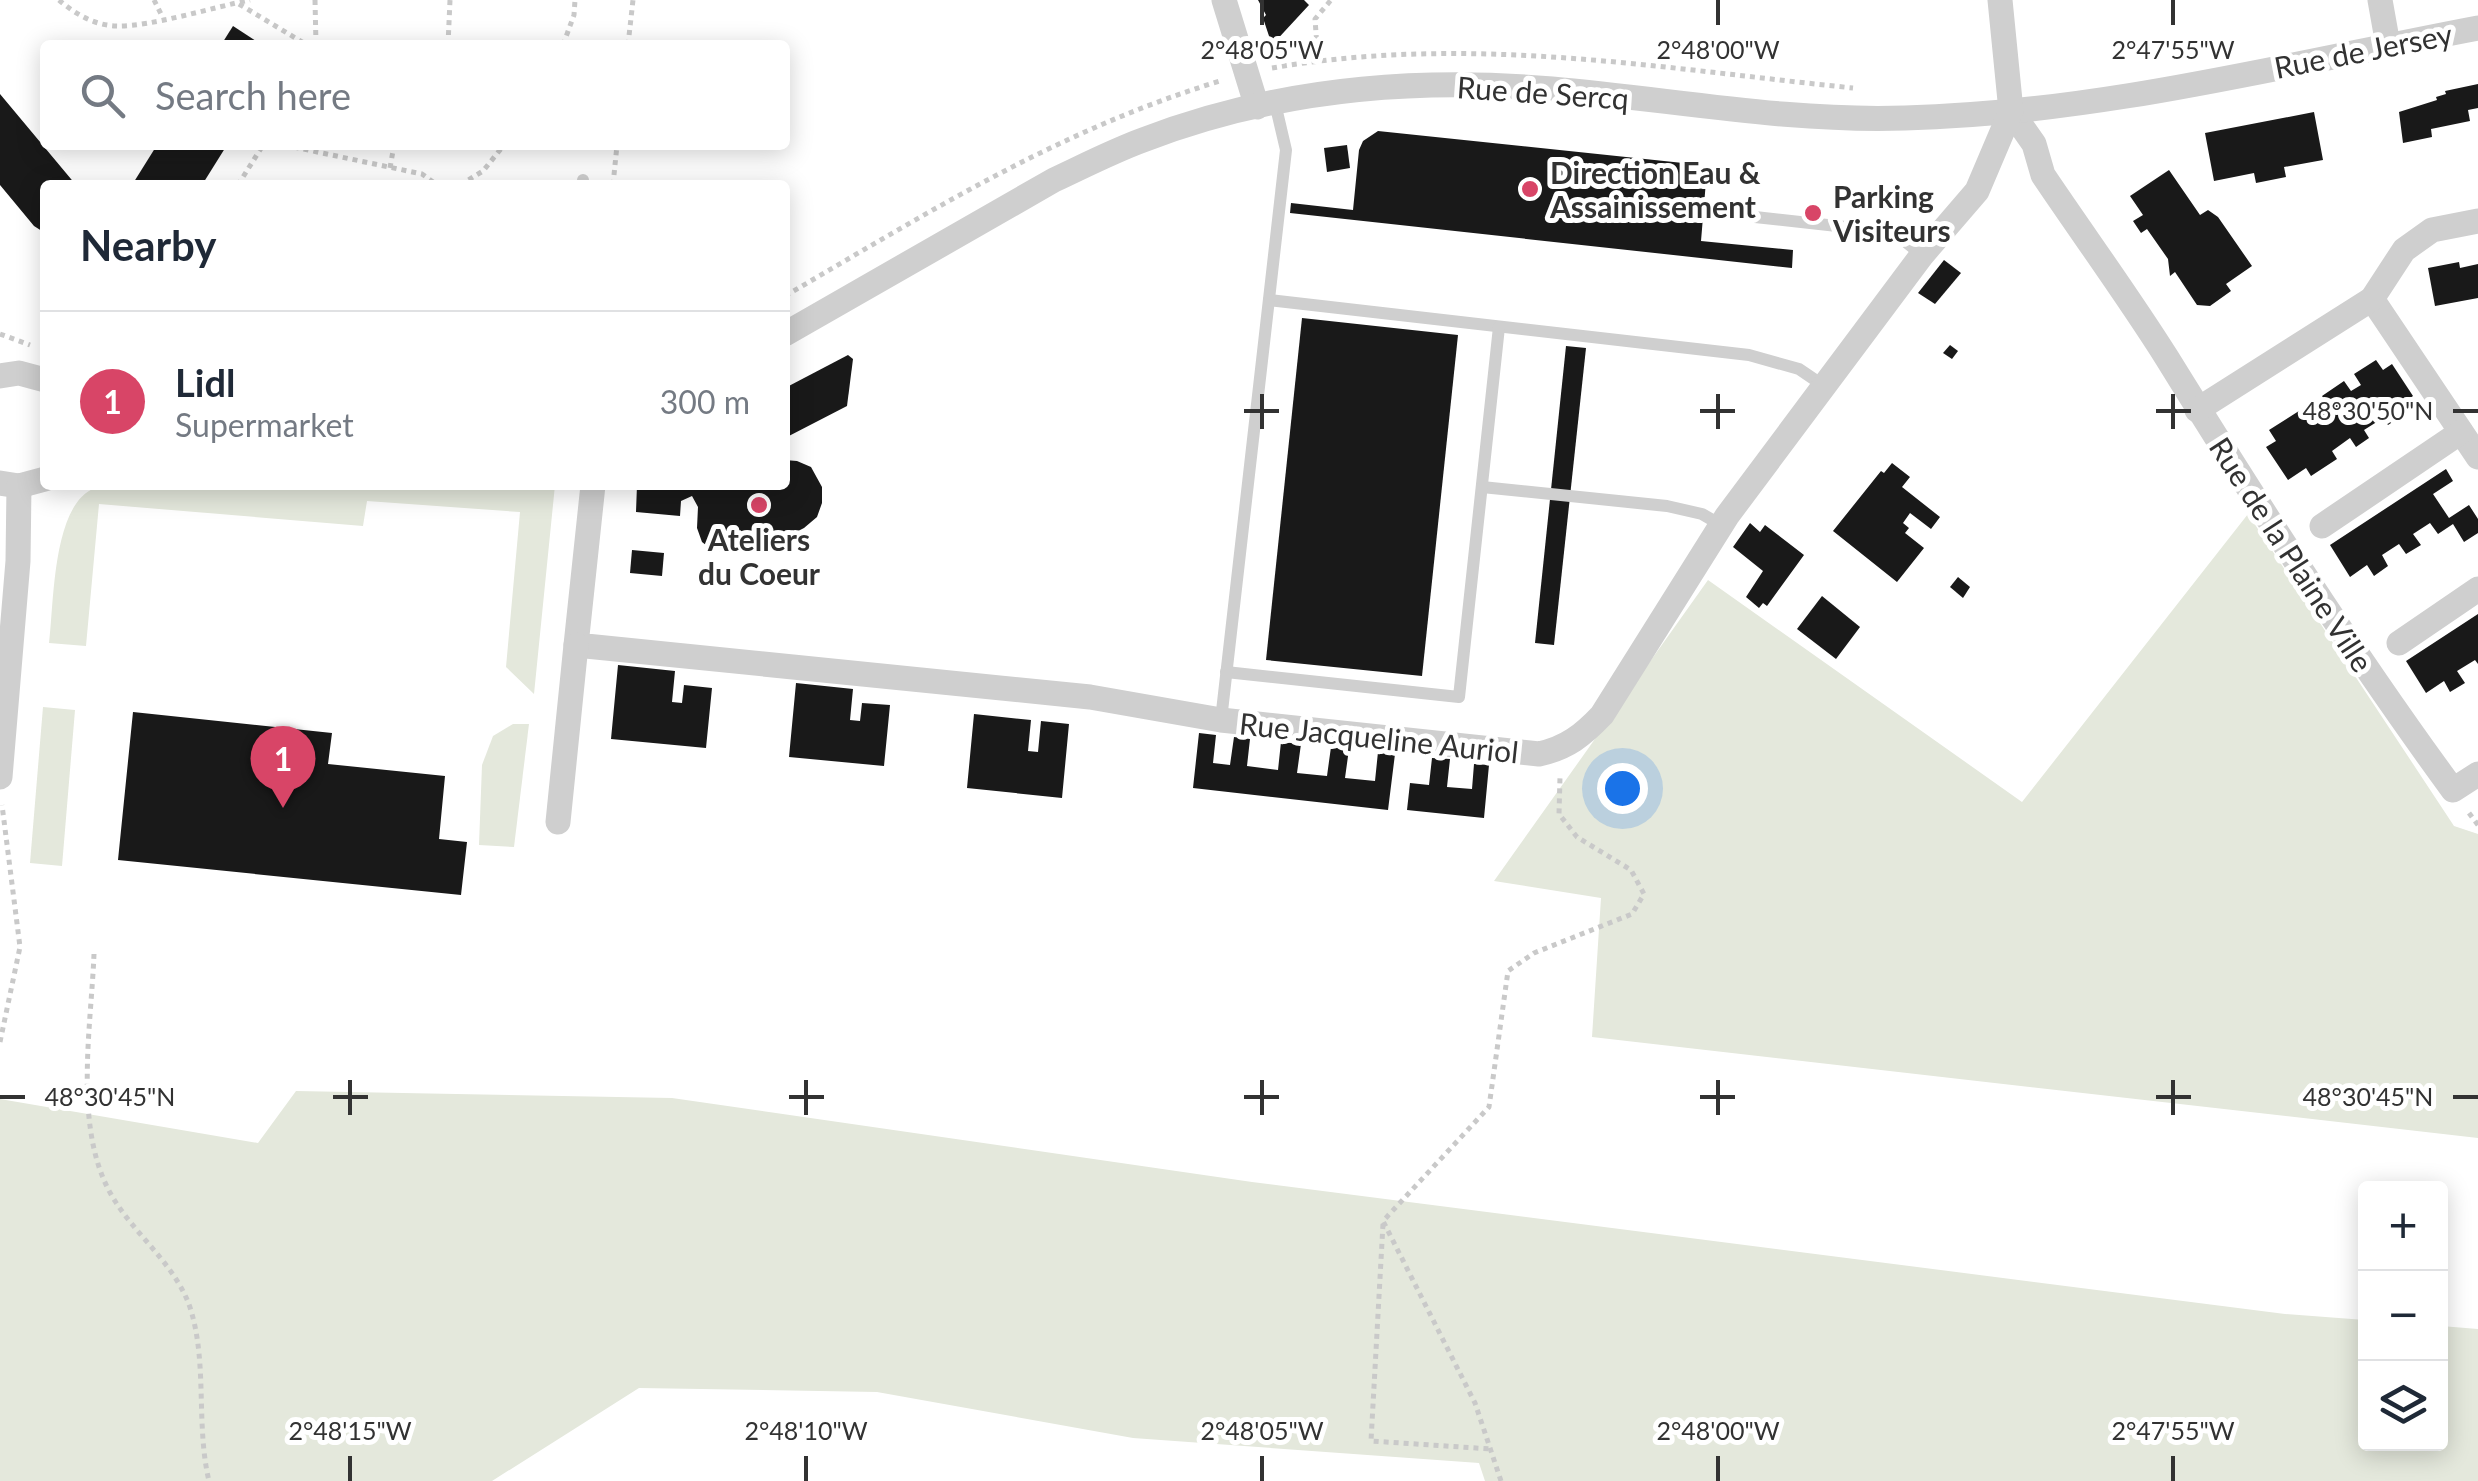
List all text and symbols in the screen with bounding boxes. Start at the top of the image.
street label: Rue de Jersey [2271,15,2456,85]
text: 2°48'05"W [1200,34,1324,64]
text: 2°48'00"W [1656,34,1780,64]
text: 2°47'55"W [2111,34,2235,64]
search box [40,40,790,150]
icon: search [75,68,130,123]
street label: Rue de Sercq [1456,68,1630,116]
text: Search here [155,72,351,118]
place label: Direction Eau & Assainissement [1549,154,1761,224]
marker: Direction Eau & Assainissement [1519,178,1541,200]
place label: Parking Visiteurs [1832,178,1951,248]
marker: Parking Visiteurs [1802,202,1824,224]
text: Nearby [80,220,217,270]
text: Lidl [175,359,235,405]
text: 1 [103,382,122,421]
text: 300 m [660,382,750,421]
text: 48°30'50"N [2303,395,2433,425]
text: Supermarket [175,405,354,444]
street label: Rue de la Plaine Ville [2203,430,2381,678]
marker: Ateliers du Coeur [748,494,770,516]
place label: Ateliers du Coeur [698,521,821,591]
street label: Rue Jacqueline Auriol [1238,704,1520,770]
pin: 1 [250,726,316,808]
your location [1597,763,1648,814]
text: 48°30'45"N [45,1081,175,1111]
text: 48°30'45"N [2303,1081,2433,1111]
map controls [2358,1181,2448,1451]
button: + [2358,1181,2448,1271]
button: − [2358,1271,2448,1361]
button: layers [2358,1361,2448,1451]
text: 2°48'15"W [288,1415,412,1445]
text: 2°48'10"W [744,1415,868,1445]
text: 2°48'05"W [1200,1415,1324,1445]
text: 2°48'00"W [1656,1415,1780,1445]
text: 2°47'55"W [2111,1415,2235,1445]

